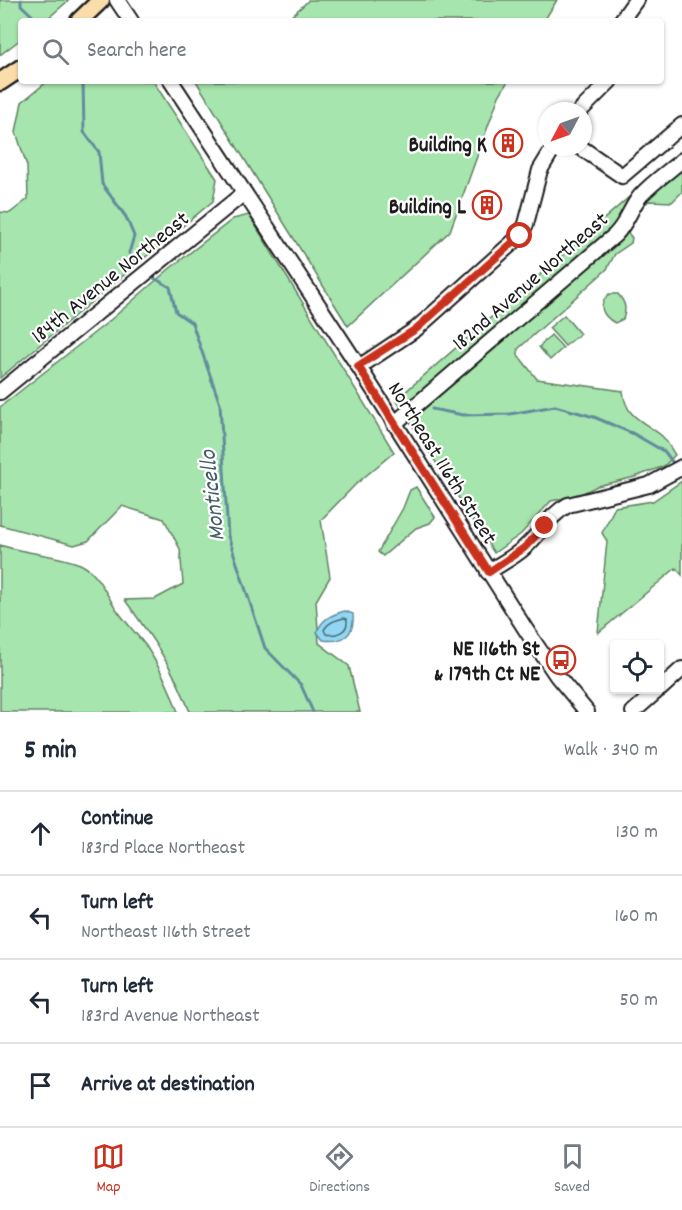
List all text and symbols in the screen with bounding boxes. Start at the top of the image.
search box [18,18,664,84]
icon: search [39,35,72,68]
text: Search here [87,36,186,67]
north arrow [538,102,592,156]
building icon: Building K [492,127,524,159]
place label: Building K [408,131,487,162]
building icon: Building L [471,189,503,221]
place label: Building L [389,193,467,224]
street label: 184th Avenue Northeast [25,205,197,352]
street label: 182nd Avenue Northeast [446,206,616,359]
route start [506,222,532,248]
street label: Northeast 116th Street [378,377,504,551]
water label: Monticello [192,447,236,543]
route end [531,512,557,538]
place label: NE 116th St & 179th Ct NE [434,635,541,691]
map controls [610,640,664,694]
button: locate [610,640,664,694]
bus stop icon: NE 116th St & 179th Ct NE [545,644,577,676]
text: 5 min [24,733,77,770]
text: Walk · 340 m [564,737,658,765]
text: Continue [81,804,153,835]
icon: ahead [24,817,57,850]
text: 130 m [616,819,658,847]
text: 183rd Place Northeast [81,835,245,863]
text: Turn left [81,888,153,919]
icon: left [24,901,57,934]
text: 160 m [615,903,658,931]
text: Northeast 116th Street [81,919,251,947]
text: Turn left [81,972,153,1003]
icon: left [24,985,57,1018]
text: 50 m [620,987,658,1015]
text: 183rd Avenue Northeast [81,1003,260,1031]
icon: arrive [24,1069,57,1102]
text: Arrive at destination [81,1070,255,1101]
tab: Map [92,1140,125,1199]
tab: Directions [309,1140,370,1199]
tab: Saved [554,1140,590,1199]

